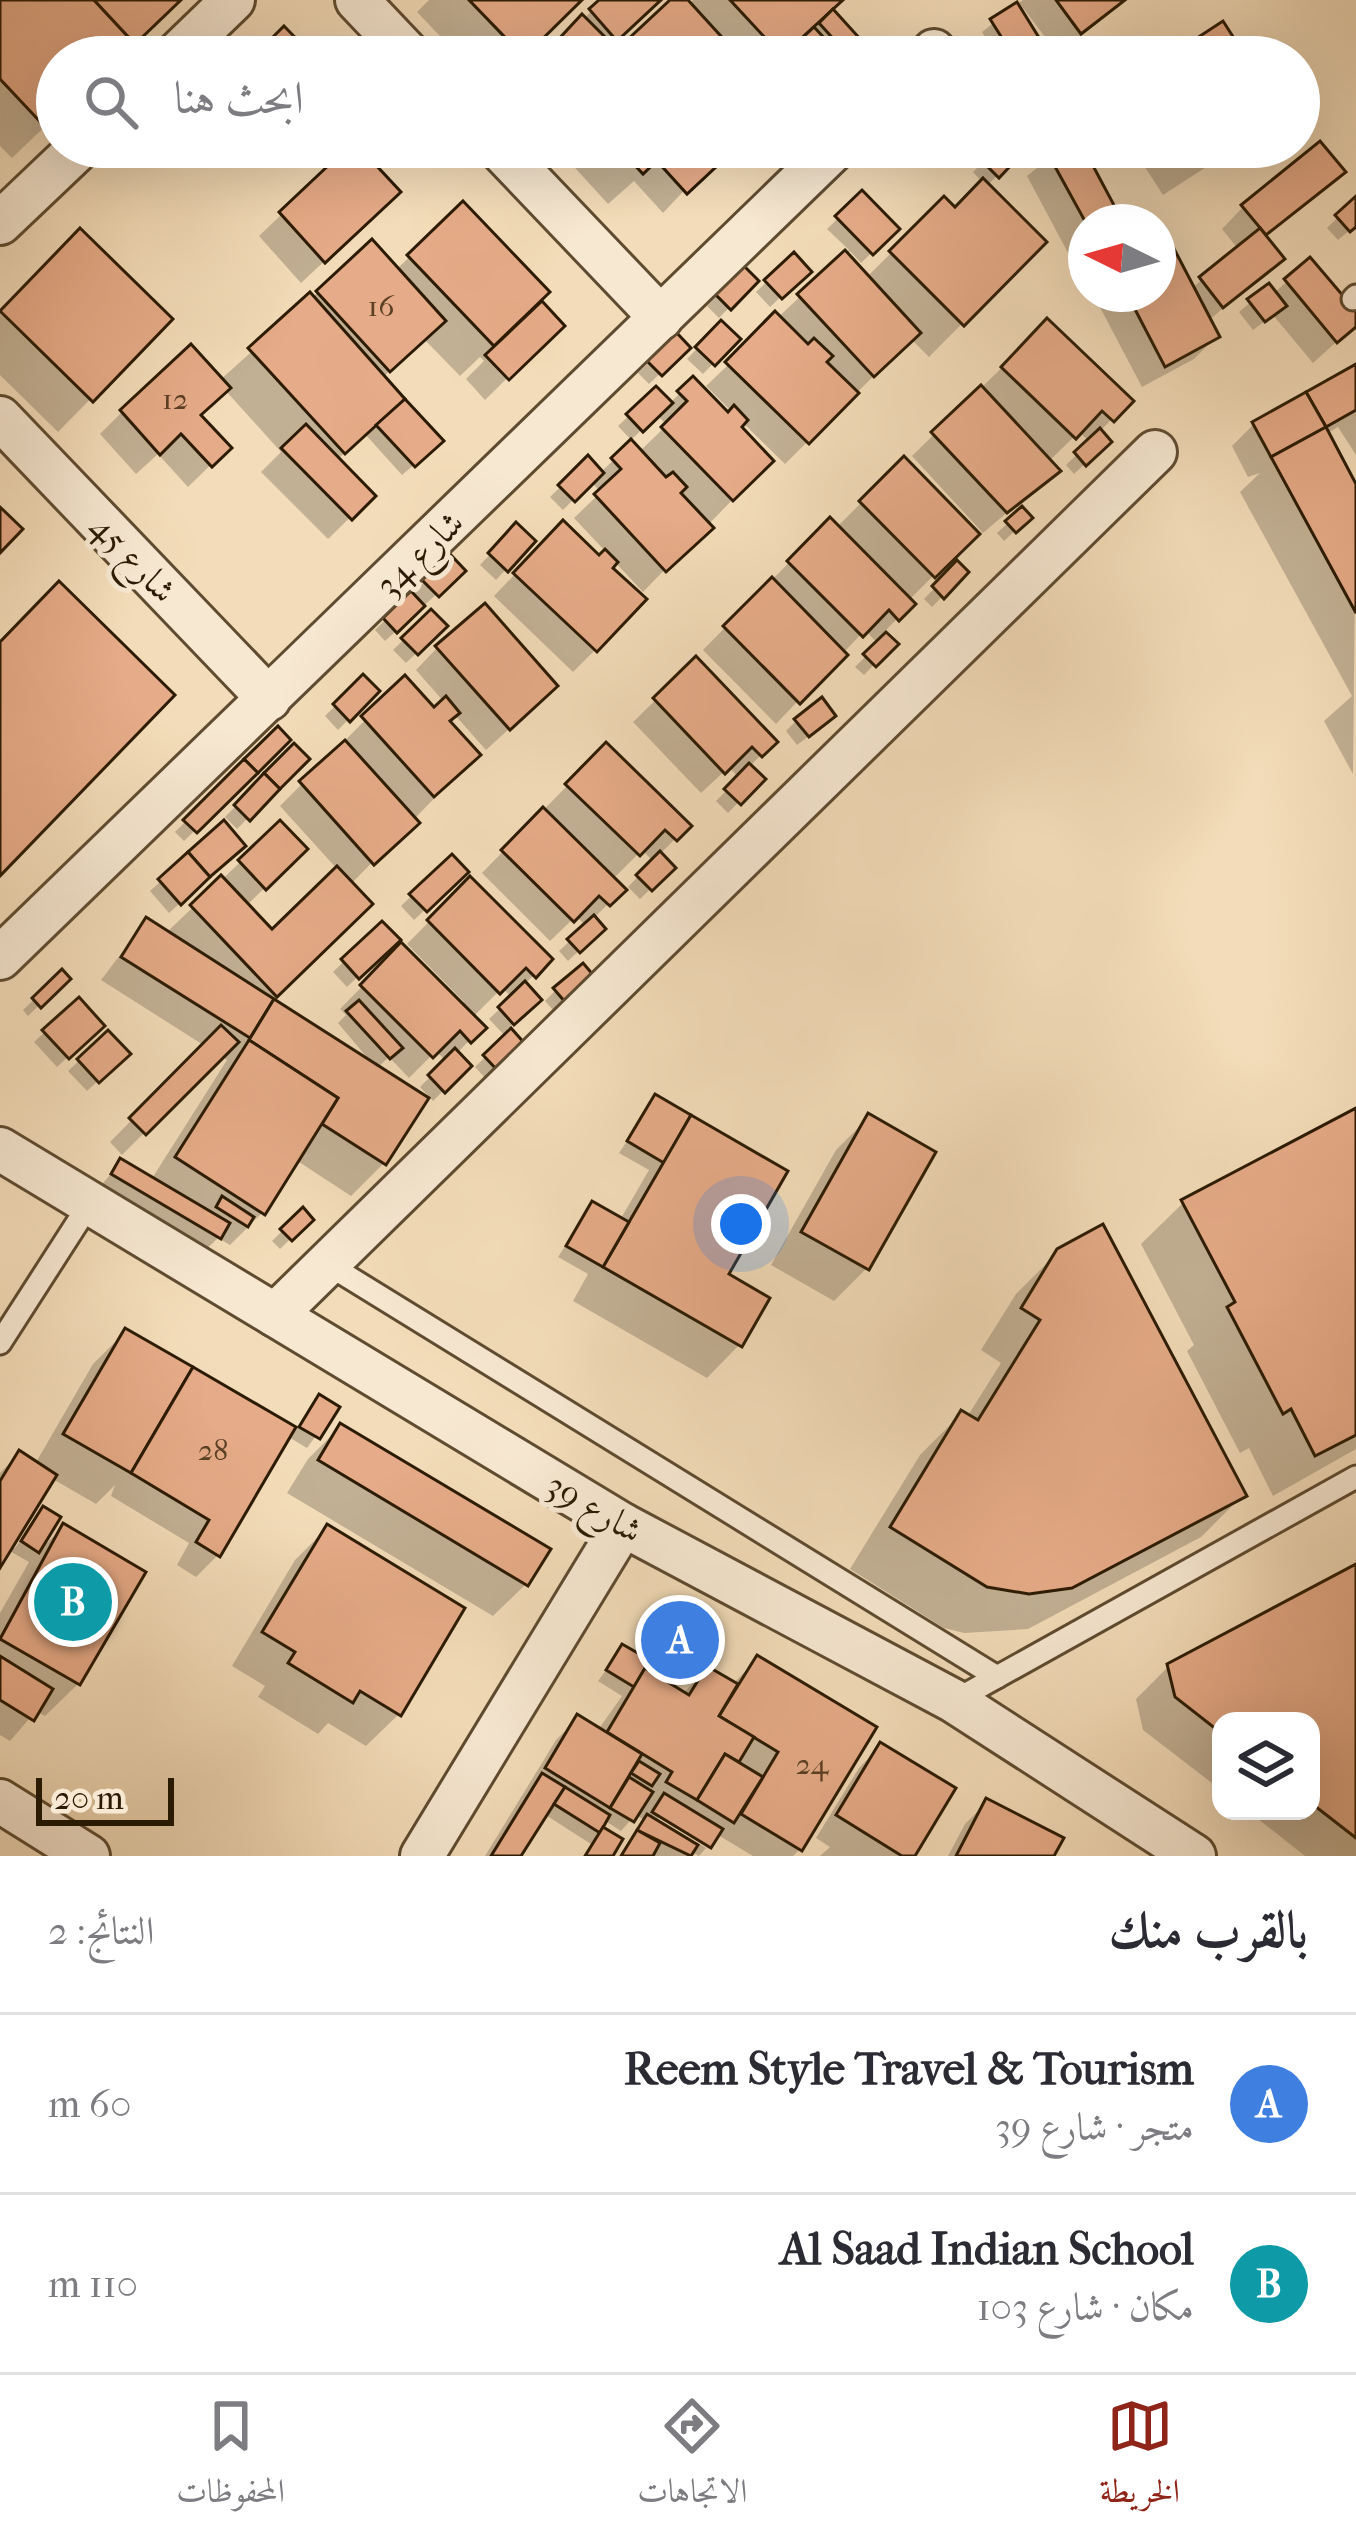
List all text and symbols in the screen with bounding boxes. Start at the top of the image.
search box [36,36,1320,168]
icon: search [78,69,144,135]
text: ابحث هنا [174,72,304,125]
north arrow [1068,204,1176,312]
house number: 16 [368,289,395,324]
house number: 12 [162,382,188,417]
street label: شارع 34 [367,502,479,612]
street label: شارع 45 [75,506,185,618]
your location [711,1194,771,1254]
house number: 28 [198,1433,228,1468]
street label: شارع 39 [535,1464,650,1560]
pin: B [34,1557,112,1647]
pin: A [641,1595,719,1685]
map controls [1212,1712,1320,1820]
button: layers [1212,1712,1320,1820]
house number: 24 [795,1747,830,1782]
scale bar [36,1772,174,1825]
text: 20 m [54,1779,124,1818]
text: بالقرب منك [1109,1900,1308,1960]
text: النتائج: 2 [48,1908,154,1954]
text: Reem Style Travel & Tourism [624,2043,1194,2096]
text: 60 m [48,2081,131,2127]
text: A [1256,2081,1282,2127]
text: متجر · شارع 39 [995,2104,1194,2150]
text: Al Saad Indian School [780,2223,1194,2276]
text: 110 m [48,2261,138,2307]
text: B [1256,2261,1282,2307]
text: مكان · شارع 103 [977,2284,1194,2330]
tab: المحفوظات [176,2393,285,2523]
tab: الاتجاهات [637,2393,747,2523]
tab: الخريطة [1100,2393,1180,2523]

